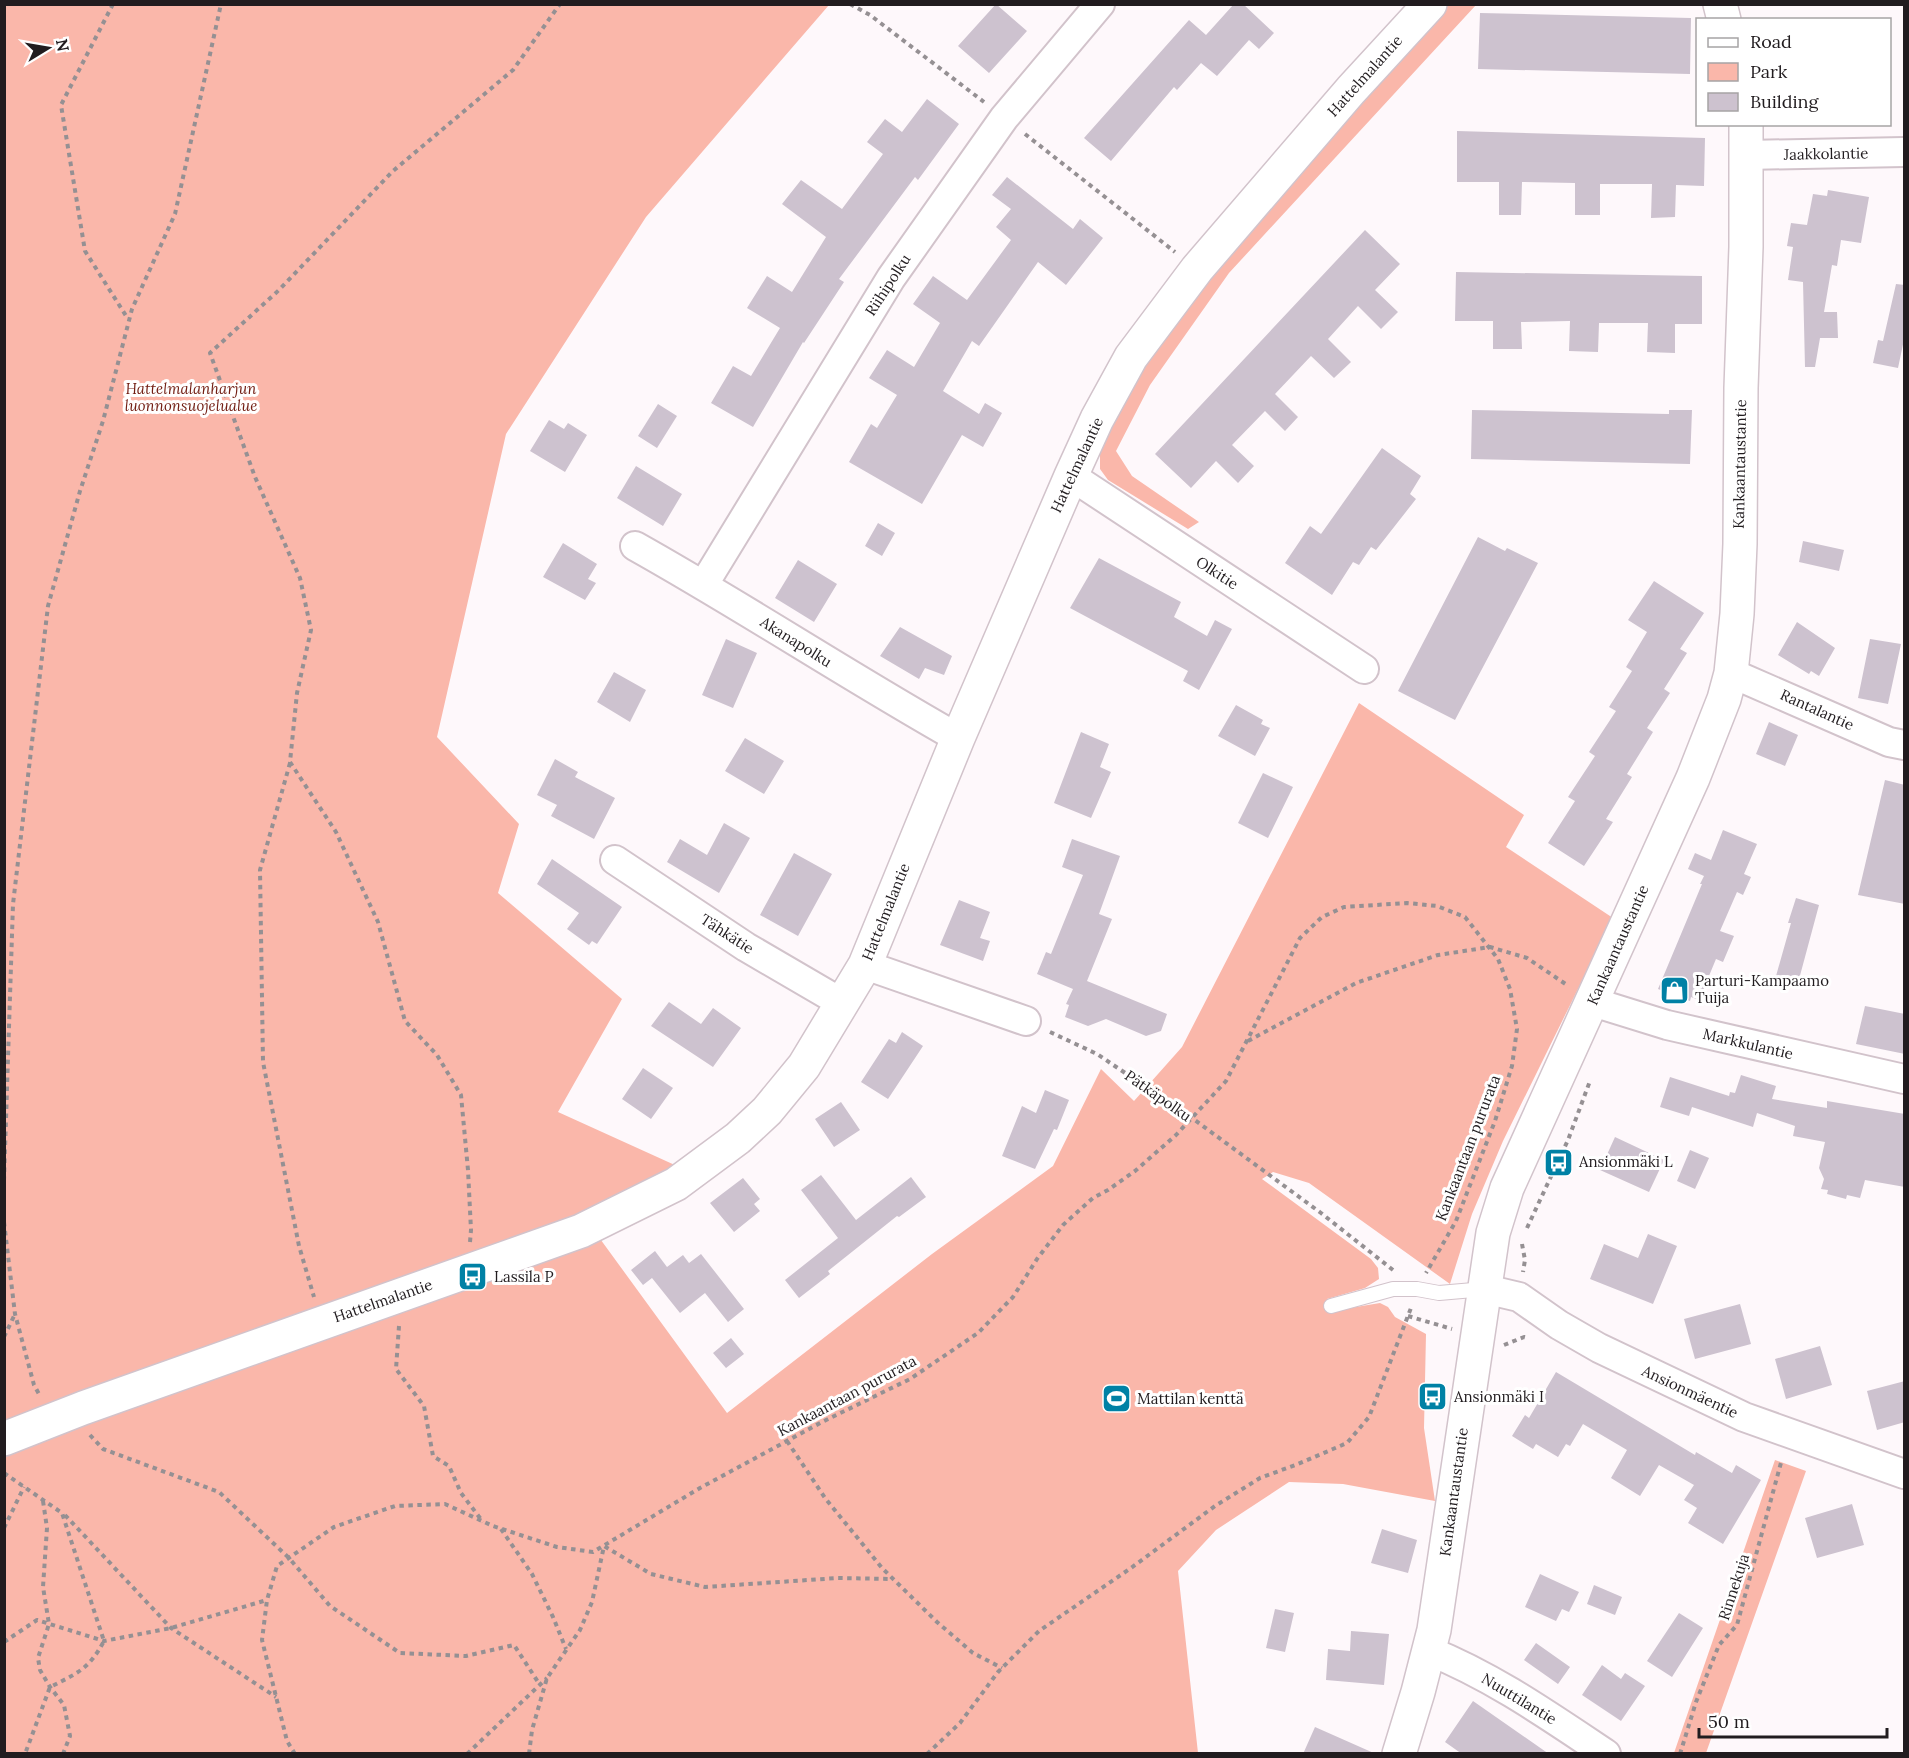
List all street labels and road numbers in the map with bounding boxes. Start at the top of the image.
street label: Hattelmalantie [1323,31,1406,120]
street label: Jaakkolantie [1783,143,1868,164]
street label: Riihipolku [861,250,915,319]
street label: Kankaantaustantie [1729,399,1750,529]
street label: Hattelmalantie [1046,414,1107,516]
street label: Olkitie [1193,552,1242,593]
street label: Akanapolku [756,612,836,671]
street label: Rantalantie [1777,685,1857,734]
street label: Hattelmalantie [857,860,914,963]
street label: Kankaantaustantie [1583,882,1653,1008]
street label: Tähkätie [697,909,758,958]
street label: Markkulantie [1701,1024,1795,1063]
street label: Pätkäpolku [1121,1066,1195,1125]
street label: Kankaantaan pururata [1431,1072,1504,1224]
street label: Hattelmalantie [331,1275,435,1326]
street label: Kankaantaan pururata [774,1351,920,1440]
street label: Ansionmäentie [1638,1361,1741,1422]
street label: Kankaantaustantie [1435,1426,1472,1557]
street label: Rinnekuja [1714,1551,1753,1622]
street label: Nuuttilantie [1478,1669,1560,1728]

